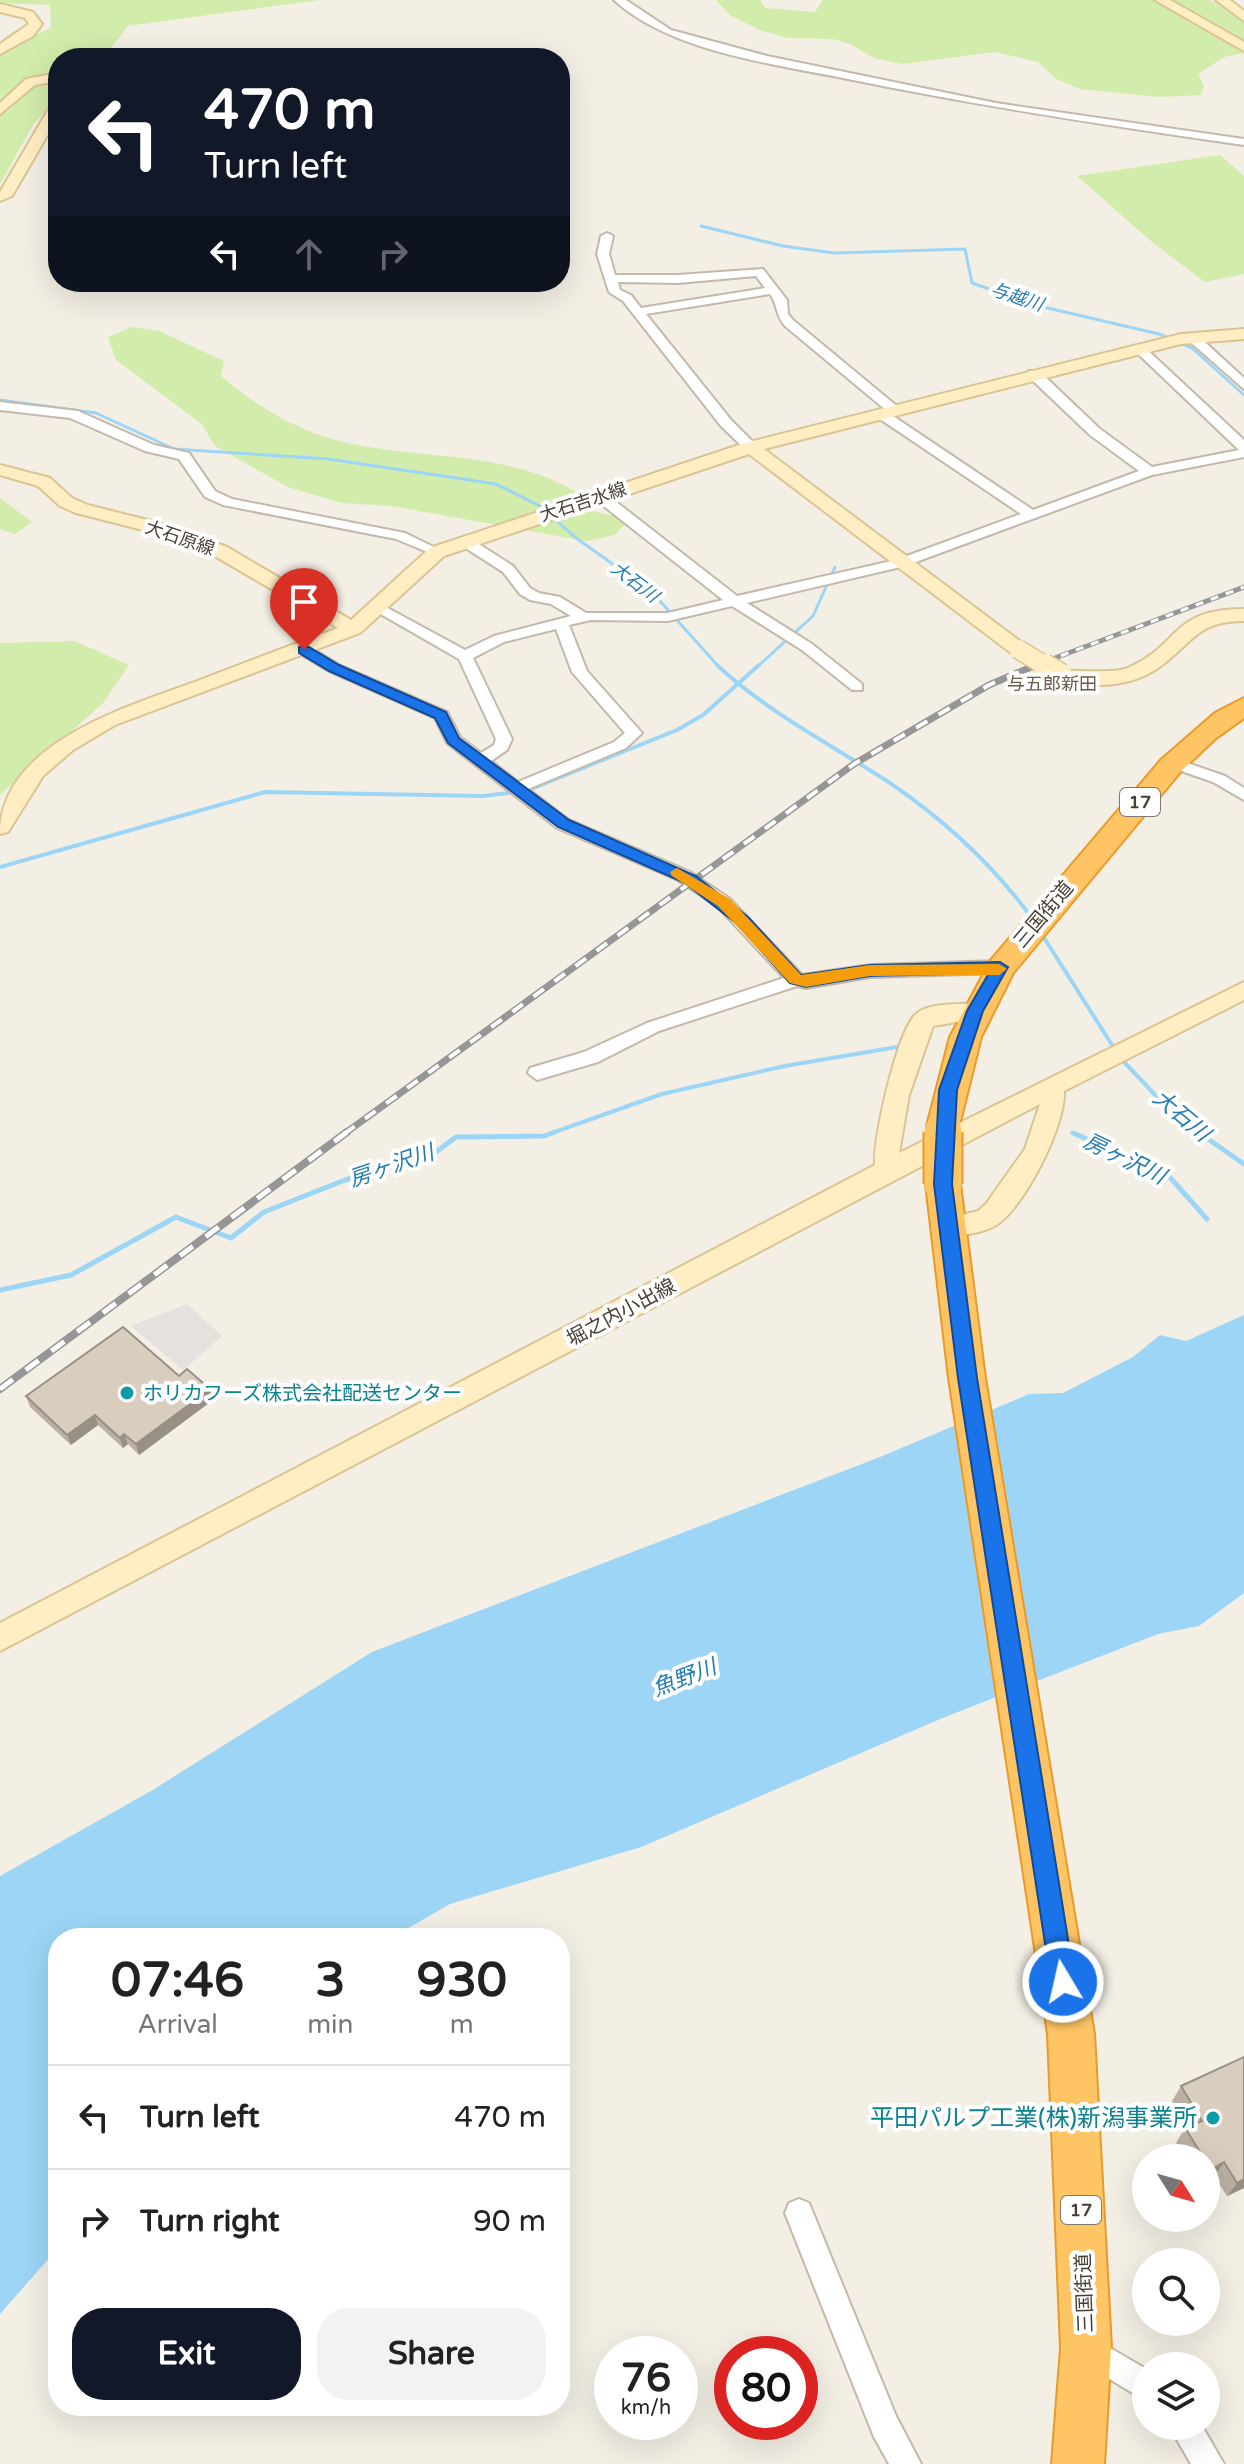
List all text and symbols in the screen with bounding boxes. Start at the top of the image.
text: 470 m [204,77,375,144]
icon: left [72,80,176,184]
text: Turn left [204,145,347,188]
icon: left [203,232,247,276]
icon: ahead [287,232,331,276]
icon: right [371,232,415,276]
water label: 与越川 [988,278,1048,316]
street label: 大石吉水線 [537,478,629,526]
street label: 大石原線 [142,516,218,560]
water label: 大石川 [607,557,665,608]
pin [270,568,338,650]
icon: arrive [282,580,326,624]
district label: 与五郎新田 [1007,673,1097,695]
road number: 17 [1120,788,1160,816]
street label: 三国街道 [1009,876,1079,953]
water label: 大石川 [1148,1085,1217,1148]
water label: 房ヶ沢川 [1079,1128,1172,1191]
water label: 房ヶ沢川 [345,1139,439,1193]
street label: 堀之内小出線 [563,1274,680,1352]
place label: ホリカフーズ株式会社配送センター [143,1382,462,1406]
marker: ホリカフーズ株式会社配送センター [118,1384,136,1402]
water label: 魚野川 [649,1653,722,1702]
position arrow [1021,1940,1105,2024]
text: 07:46 [111,1952,244,2010]
text: 3 [315,1952,345,2010]
text: 930 [416,1952,507,2010]
text: Arrival [137,2009,218,2040]
text: min [307,2009,353,2040]
text: m [450,2009,474,2040]
icon: left [72,2095,116,2139]
text: Turn left [140,2099,259,2136]
text: 470 m [454,2099,546,2136]
place label: 平田パルプ工業(株)新潟事業所 [870,2104,1197,2133]
marker: 平田パルプ工業(株)新潟事業所 [1204,2109,1222,2127]
north arrow [1132,2144,1220,2232]
map controls [1132,2144,1220,2440]
road number: 17 [1061,2196,1101,2224]
icon: right [72,2199,116,2243]
text: Turn right [140,2203,280,2240]
text: 90 m [473,2203,546,2240]
button: search [1132,2248,1220,2336]
street label: 三国街道 [1072,2253,1098,2333]
button: Exit [72,2308,301,2400]
button: Share [317,2308,546,2400]
speed limit sign: 80 [714,2336,818,2440]
button: layers [1132,2352,1220,2440]
text: 76 [621,2354,671,2402]
text: km/h [621,2396,671,2420]

